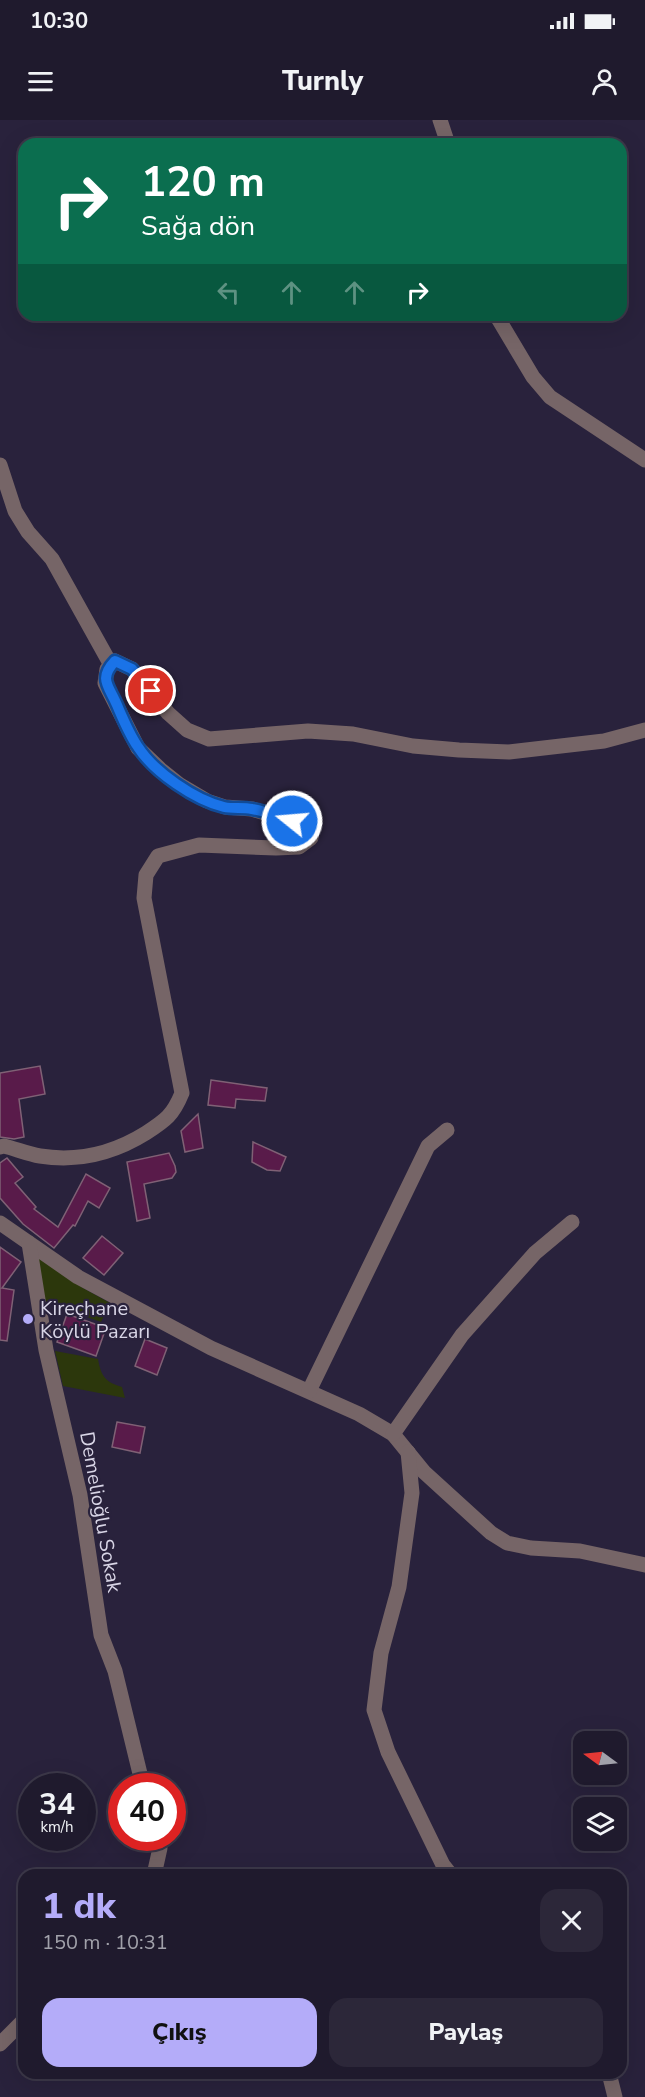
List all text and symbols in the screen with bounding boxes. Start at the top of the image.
text: 10:30 [30,6,88,36]
text: Turnly [282,63,363,100]
icon: menu [24,65,57,98]
icon: person [588,65,621,98]
text: 120 m [141,154,265,211]
icon: right [42,162,120,240]
text: Sağa dön [141,208,255,245]
icon: left [212,276,245,309]
icon: ahead [275,276,308,309]
icon: ahead [338,276,371,309]
icon: right [401,276,434,309]
pin [125,665,176,716]
icon: arrive [134,674,167,707]
position arrow [260,789,324,853]
place label: Kireçhane Köylü Pazarı [40,1295,150,1345]
marker: Kireçhane Köylü Pazarı [21,1312,35,1326]
street label: Demelioğlu Sokak [73,1430,128,1596]
north arrow [573,1731,627,1785]
map controls [573,1731,627,1851]
speed limit sign: 40 [108,1773,186,1851]
text: 34 [39,1784,75,1825]
button: layers [573,1797,627,1851]
text: km/h [40,1817,74,1837]
text: 1 dk [42,1882,116,1931]
button: close [540,1889,603,1952]
text: 150 m · 10:31 [42,1929,168,1956]
button: Çıkış [42,1998,317,2067]
button: Paylaş [329,1998,603,2067]

